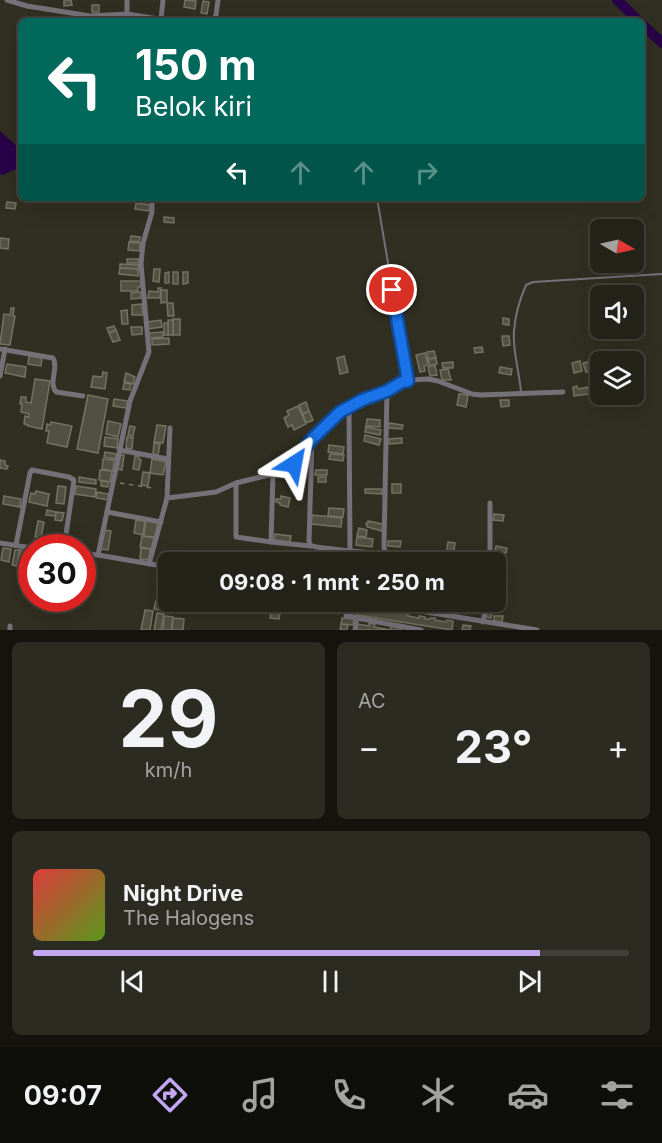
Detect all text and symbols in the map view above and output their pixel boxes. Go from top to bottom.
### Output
text: 150 m [135,39,257,90]
icon: left [36,42,114,120]
text: Belok kiri [135,90,252,123]
icon: left [221,156,254,189]
icon: ahead [284,156,317,189]
icon: ahead [347,156,380,189]
icon: right [410,156,443,189]
north arrow [590,219,644,273]
map controls [590,219,644,405]
pin [366,264,417,315]
icon: arrive [375,273,408,306]
button: sound [590,285,644,339]
button: layers [590,351,644,405]
position arrow [262,432,326,496]
speed limit sign: 30 [18,534,96,612]
text: 09:08 · 1 mnt · 250 m [219,569,445,595]
text: 29 [119,671,218,766]
text: AC [358,689,386,713]
text: 23° [455,719,532,774]
text: − [358,727,380,767]
text: + [607,727,629,767]
text: km/h [145,758,192,782]
text: Night Drive [123,880,243,906]
text: The Halogens [123,906,254,930]
icon: previous [116,965,149,998]
icon: pause [314,965,347,998]
icon: next [513,965,546,998]
icon: directions [149,1074,191,1116]
icon: music [239,1074,281,1116]
icon: phone [328,1074,370,1116]
icon: climate [417,1074,459,1116]
icon: car [507,1074,549,1116]
icon: filters [596,1074,638,1116]
text: 09:07 [24,1079,102,1112]

